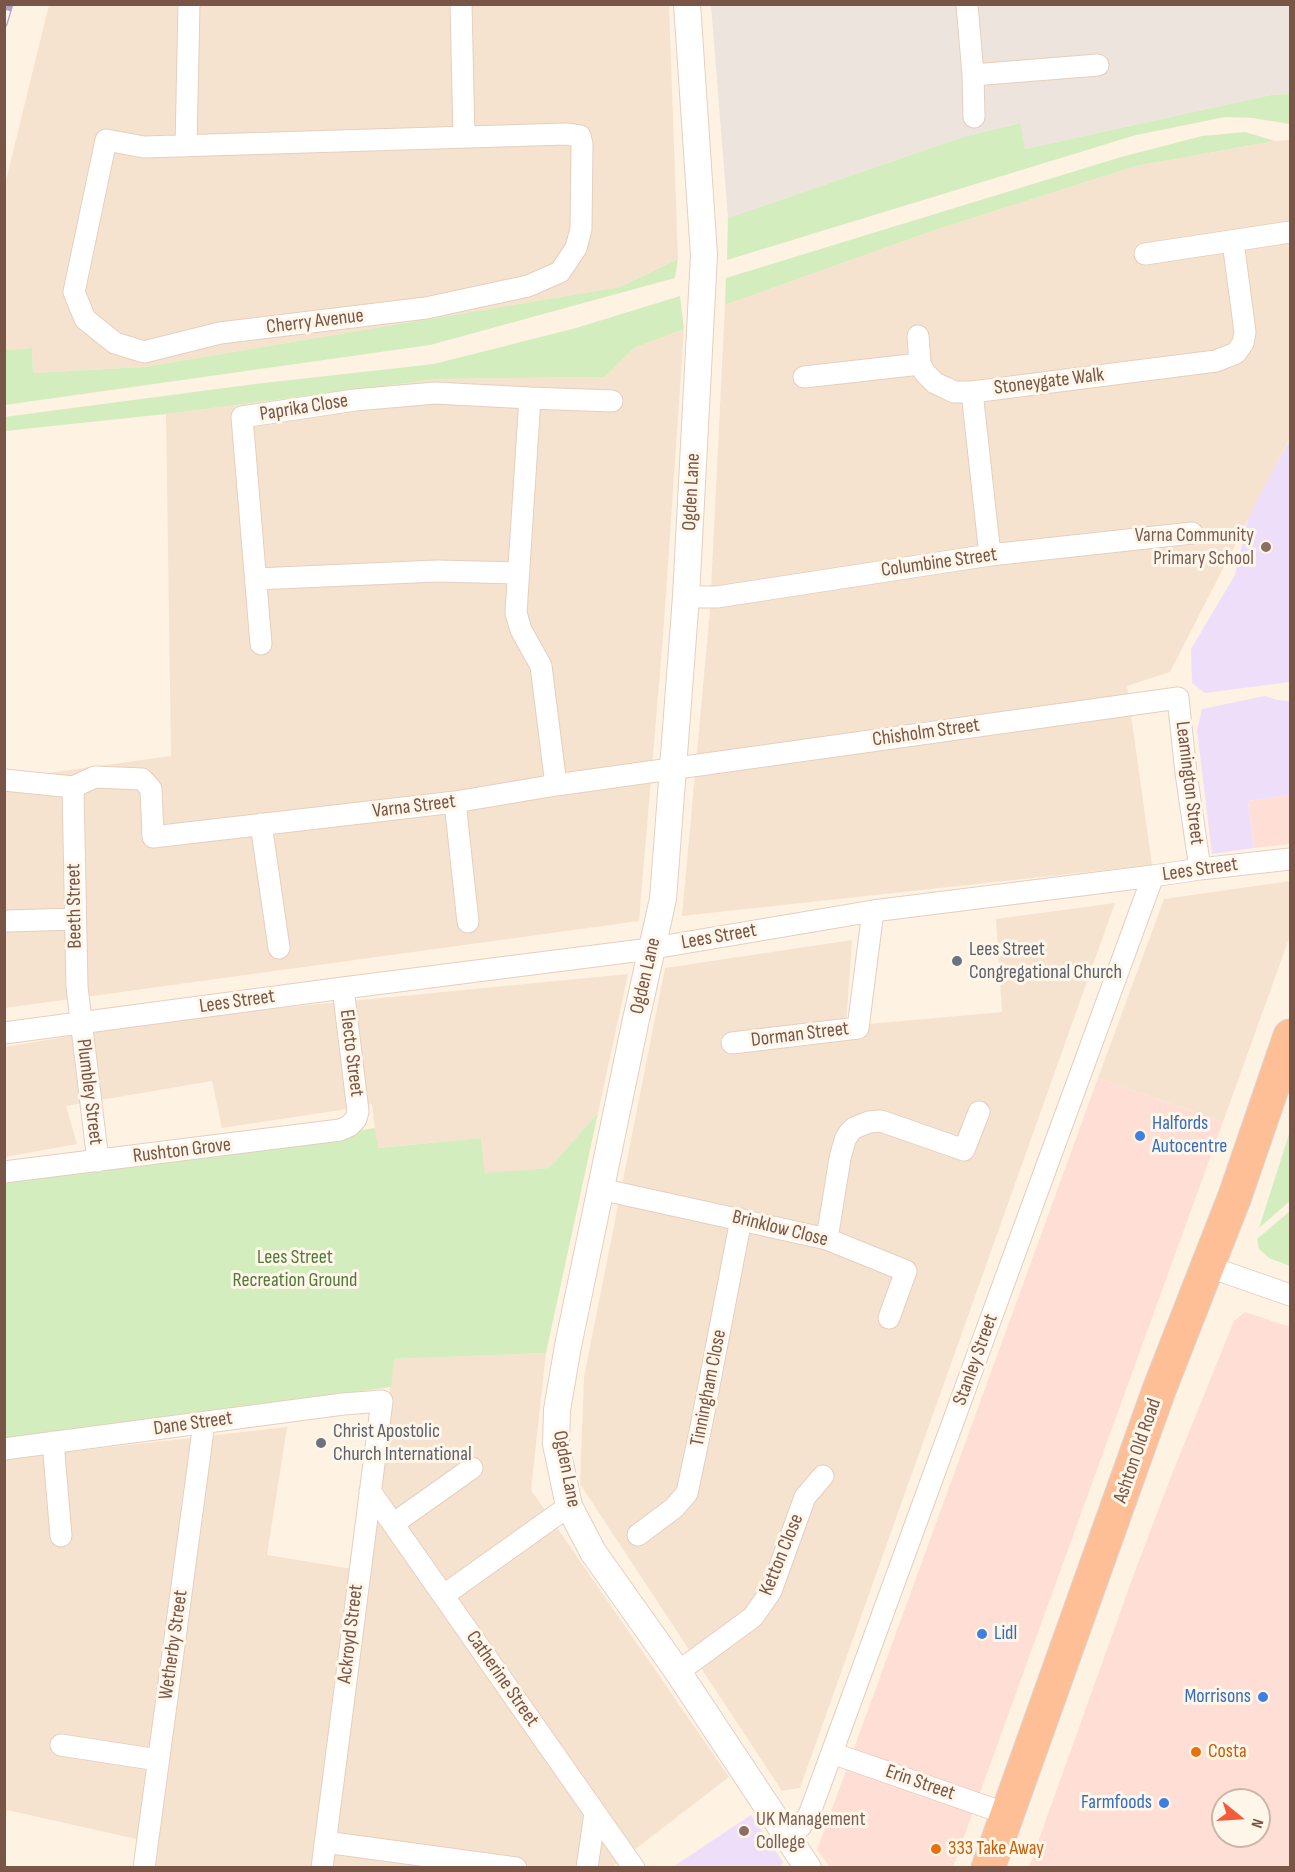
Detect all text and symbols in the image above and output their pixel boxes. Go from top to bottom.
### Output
street label: Cherry Avenue [265,304,365,340]
street label: Stoneygate Walk [993,363,1105,401]
street label: Paprika Close [258,389,350,427]
street label: Ogden Lane [678,453,706,531]
place label: Varna Community Primary School [1135,524,1254,571]
marker: Varna Community Primary School [1259,540,1273,554]
street label: Columbine Street [880,543,998,583]
street label: Chisholm Street [871,714,981,752]
street label: Leamington Street [1170,720,1208,846]
street label: Varna Street [371,790,457,824]
street label: Lees Street [1161,853,1239,887]
street label: Beeth Street [62,863,88,949]
street label: Lees Street [680,919,758,955]
street label: Ogden Lane [626,936,666,1016]
place label: Lees Street Congregational Church [969,938,1122,985]
marker: Lees Street Congregational Church [950,954,964,968]
street label: Lees Street [198,985,276,1019]
street label: Electo Street [334,1008,368,1098]
street label: Dorman Street [750,1017,850,1053]
street label: Plumbley Street [71,1038,107,1146]
place label: Halfords Autocentre [1152,1112,1227,1159]
marker: Halfords Autocentre [1133,1129,1147,1143]
street label: Rushton Grove [132,1133,232,1169]
street label: Brinklow Close [730,1206,830,1252]
park label: Lees Street Recreation Ground [233,1246,357,1293]
street label: Stanley Street [948,1311,1004,1409]
street label: Tinningham Close [686,1328,732,1448]
street label: Ashton Old Road [1109,1396,1167,1506]
street label: Dane Street [152,1407,234,1441]
place label: Christ Apostolic Church International [333,1420,472,1467]
street label: Ogden Lane [547,1429,585,1509]
marker: Christ Apostolic Church International [314,1436,328,1450]
street label: Ketton Close [755,1511,809,1599]
street label: Ackroyd Street [333,1583,369,1685]
street label: Wetherby Street [154,1589,194,1701]
place label: Lidl [994,1622,1017,1646]
street label: Catherine Street [460,1627,544,1731]
marker: Lidl [975,1627,989,1641]
place label: Morrisons [1184,1685,1251,1709]
marker: Morrisons [1256,1690,1270,1704]
place label: Costa [1208,1740,1247,1764]
marker: Costa [1189,1745,1203,1759]
street label: Erin Street [882,1760,958,1806]
north arrow [1211,1788,1271,1848]
place label: Farmfoods [1081,1791,1152,1815]
marker: Farmfoods [1157,1796,1171,1810]
place label: UK Management College [756,1808,866,1855]
text: N [1246,1816,1267,1830]
marker: UK Management College [737,1824,751,1838]
place label: 333 Take Away [948,1837,1044,1861]
marker: 333 Take Away [929,1842,943,1856]

